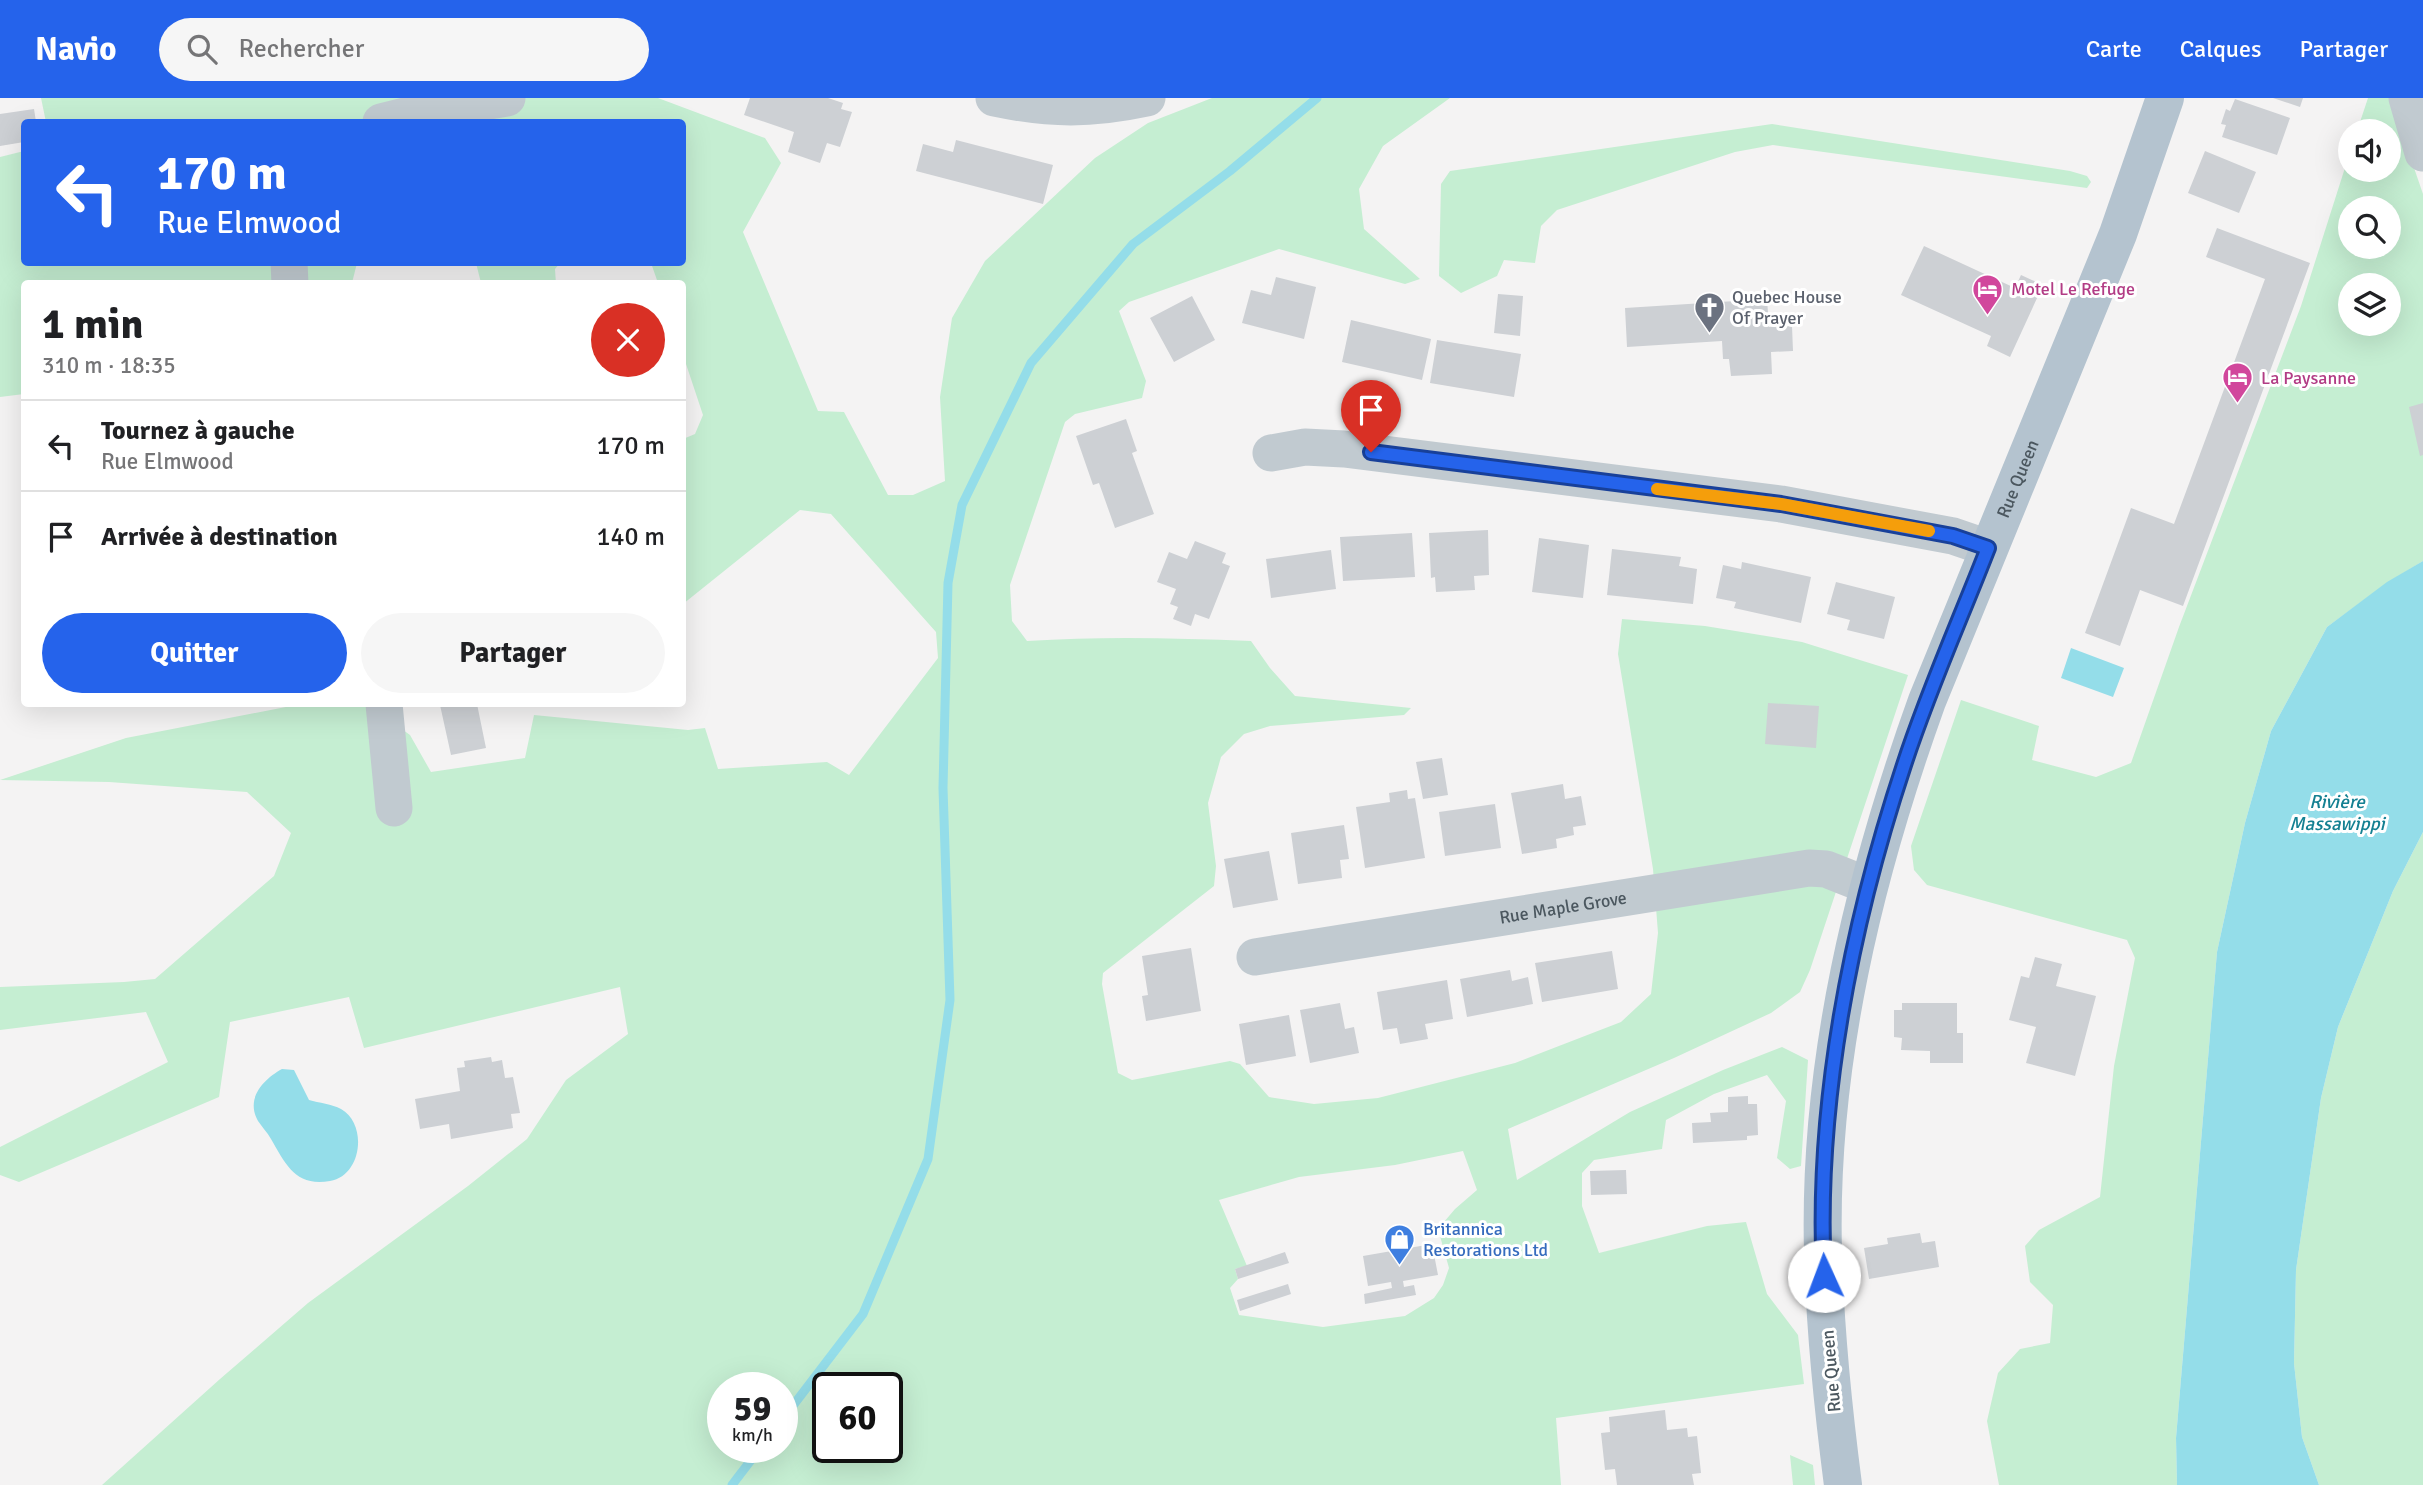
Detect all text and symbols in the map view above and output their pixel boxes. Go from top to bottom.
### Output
search box [159,18,649,81]
text: Navio [35,29,117,70]
icon: search [183,30,221,68]
text: Rechercher [239,33,364,65]
text: Carte [2086,34,2142,64]
text: Calques [2180,34,2261,64]
text: Partager [2299,34,2388,64]
map controls [2338,119,2401,336]
button: sound [2338,119,2401,182]
text: 170 m [157,143,287,203]
icon: left [42,147,133,238]
button: search [2338,196,2401,259]
text: Rue Elmwood [157,203,341,242]
hotel icon: Motel Le Refuge [1971,272,2005,316]
button: layers [2338,273,2401,336]
place label: Motel Le Refuge [2011,278,2135,300]
place label: Quebec House Of Prayer [1732,286,1842,329]
church icon: Quebec House Of Prayer [1692,290,1726,334]
text: 1 min [42,299,143,350]
button: close [591,303,665,377]
text: 310 m · 18:35 [42,351,176,380]
hotel icon: La Paysanne [2221,361,2255,405]
place label: La Paysanne [2261,367,2356,389]
pin [1341,380,1401,452]
icon: arrive [1352,391,1390,429]
text: Tournez à gauche [101,415,295,447]
icon: left [42,427,80,465]
text: 170 m [596,430,665,462]
street label: Rue Queen [1992,436,2044,521]
text: Rue Elmwood [101,447,234,476]
icon: arrive [42,518,80,556]
text: Arrivée à destination [101,521,338,553]
text: 140 m [596,521,665,553]
button: Quitter [42,613,347,693]
button: Partager [361,613,665,693]
water label: Rivière Massawippi [2289,790,2387,836]
street label: Rue Maple Grove [1498,886,1628,929]
place label: Britannica Restorations Ltd [1423,1218,1548,1261]
shop icon: Britannica Restorations Ltd [1383,1222,1417,1266]
position arrow [1787,1239,1861,1313]
street label: Rue Queen [1816,1329,1846,1413]
speed limit sign: 60 [812,1372,903,1463]
text: 59 [734,1387,771,1430]
text: km/h [732,1424,773,1446]

